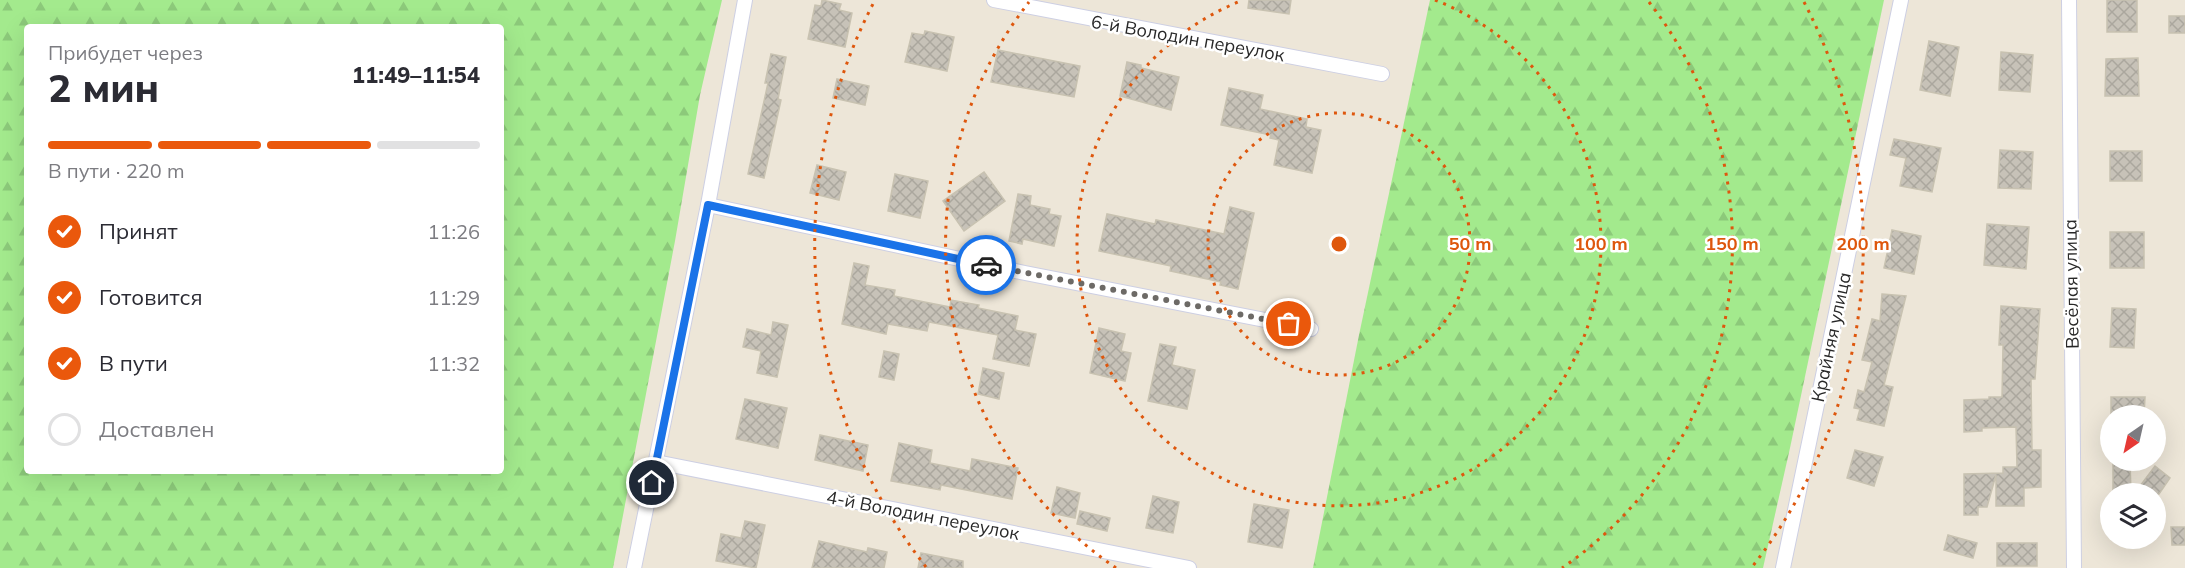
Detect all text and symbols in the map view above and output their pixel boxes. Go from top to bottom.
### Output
street label: 6-й Володин переулок [1089,10,1287,66]
text: Прибудет через [48,40,203,65]
text: 11:49–11:54 [352,61,480,89]
text: 2 мин [48,63,159,112]
text: В пути · 220 m [48,158,184,183]
icon: check [48,215,81,248]
text: Принят [99,217,178,245]
text: 11:26 [427,219,480,244]
street label: Весёлая улица [2058,219,2084,349]
text: 50 m [1449,232,1491,255]
text: 100 m [1574,232,1628,255]
text: 150 m [1705,232,1759,255]
text: 200 m [1836,232,1890,255]
centre of rings [1329,234,1349,254]
courier [956,235,1016,295]
icon: car [970,249,1003,282]
street label: Крайняя улица [1806,270,1856,404]
icon: check [48,281,81,314]
text: Готовится [99,283,203,311]
text: 11:29 [427,285,480,310]
pin [1263,298,1314,349]
icon: bag [1272,307,1305,340]
icon: check [48,347,81,380]
text: В пути [99,349,168,377]
text: 11:32 [427,351,480,376]
north arrow [2100,405,2166,471]
map controls [2100,405,2166,549]
text: Доставлен [99,415,215,443]
pin [626,457,677,508]
icon: home [635,466,668,499]
button: layers [2100,483,2166,549]
street label: 4-й Володин переулок [825,485,1022,545]

